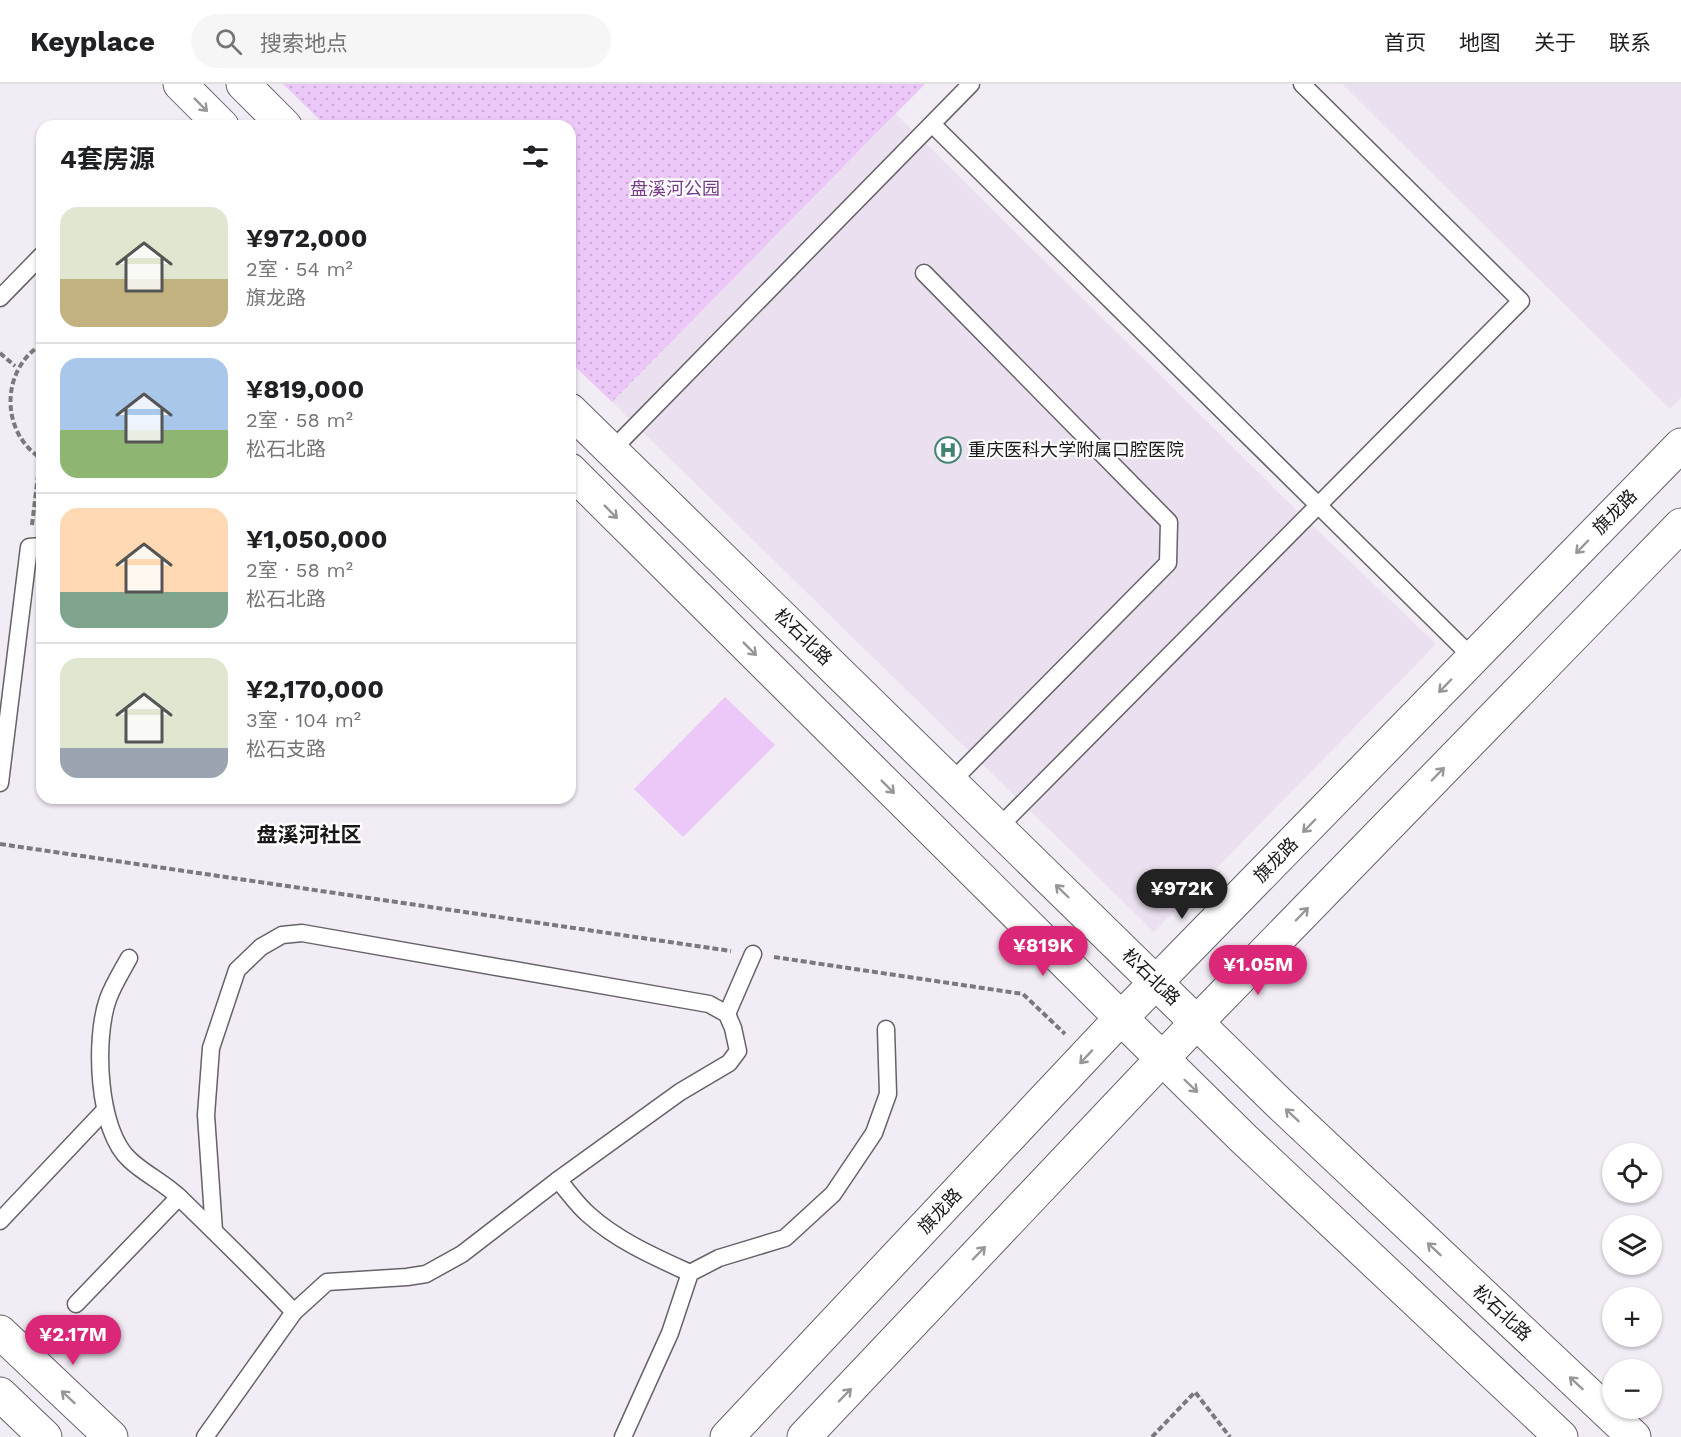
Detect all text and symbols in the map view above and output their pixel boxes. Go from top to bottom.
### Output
search box [191,14,611,68]
text: Keyplace [30,25,155,58]
icon: search [212,25,245,58]
text: 首页 [1384,30,1426,55]
text: 地图 [1459,30,1501,55]
text: 关于 [1534,30,1576,55]
text: 联系 [1609,30,1651,55]
text: 搜索地点 [260,31,348,56]
one-way arrow [193,98,208,112]
icon: filters [519,140,552,173]
text: 4套房源 [60,144,155,174]
park label: 盘溪河公园 [630,178,720,199]
text: ¥972,000 [246,223,367,253]
icon: home [108,231,180,303]
text: 2室 · 54 m² [246,257,353,281]
text: 旗龙路 [246,286,306,310]
text: ¥819,000 [246,374,364,404]
icon: home [108,382,180,454]
text: 2室 · 58 m² [246,408,353,432]
hospital icon: 重庆医科大学附属口腔医院 [933,435,963,465]
text: 松石北路 [246,437,326,461]
place label: 重庆医科大学附属口腔医院 [968,439,1184,460]
street label: 旗龙路 [1588,485,1641,538]
one-way arrow [604,504,619,519]
text: ¥1,050,000 [246,524,388,554]
icon: home [108,532,180,604]
one-way arrow [1574,539,1589,554]
text: 2室 · 58 m² [246,558,353,582]
text: 松石北路 [246,587,326,611]
street label: 松石北路 [770,604,837,669]
one-way arrow [742,642,757,657]
text: ¥2,170,000 [246,674,384,704]
one-way arrow [1438,679,1453,694]
icon: home [108,682,180,754]
text: 3室 · 104 m² [246,708,361,732]
text: 松石支路 [246,737,326,761]
one-way arrow [1430,767,1445,782]
one-way arrow [881,779,895,794]
one-way arrow [1302,819,1317,834]
district label: 盘溪河社区 [257,822,362,847]
street label: 旗龙路 [1249,833,1302,886]
pin: ¥972K [1140,869,1224,920]
text: ¥972K [1150,876,1214,900]
one-way arrow [1055,884,1070,898]
one-way arrow [1294,907,1309,922]
pin: ¥819K [1001,926,1085,977]
text: ¥819K [1013,933,1073,957]
street label: 松石北路 [1118,944,1185,1009]
pin: ¥1.05M [1209,945,1307,996]
text: ¥1.05M [1223,952,1293,976]
one-way arrow [1079,1049,1093,1064]
one-way arrow [1183,1079,1198,1094]
one-way arrow [1285,1108,1300,1122]
map controls [1602,1143,1662,1419]
button: locate [1602,1143,1662,1203]
street label: 旗龙路 [914,1184,966,1238]
button: layers [1602,1215,1662,1275]
one-way arrow [1427,1242,1442,1256]
one-way arrow [972,1246,986,1261]
street label: 松石北路 [1469,1280,1536,1345]
button: + [1602,1287,1662,1347]
pin: ¥2.17M [24,1315,122,1366]
text: ¥2.17M [39,1322,107,1346]
button: − [1602,1359,1662,1419]
one-way arrow [1569,1376,1584,1390]
one-way arrow [838,1387,852,1402]
one-way arrow [61,1390,76,1404]

